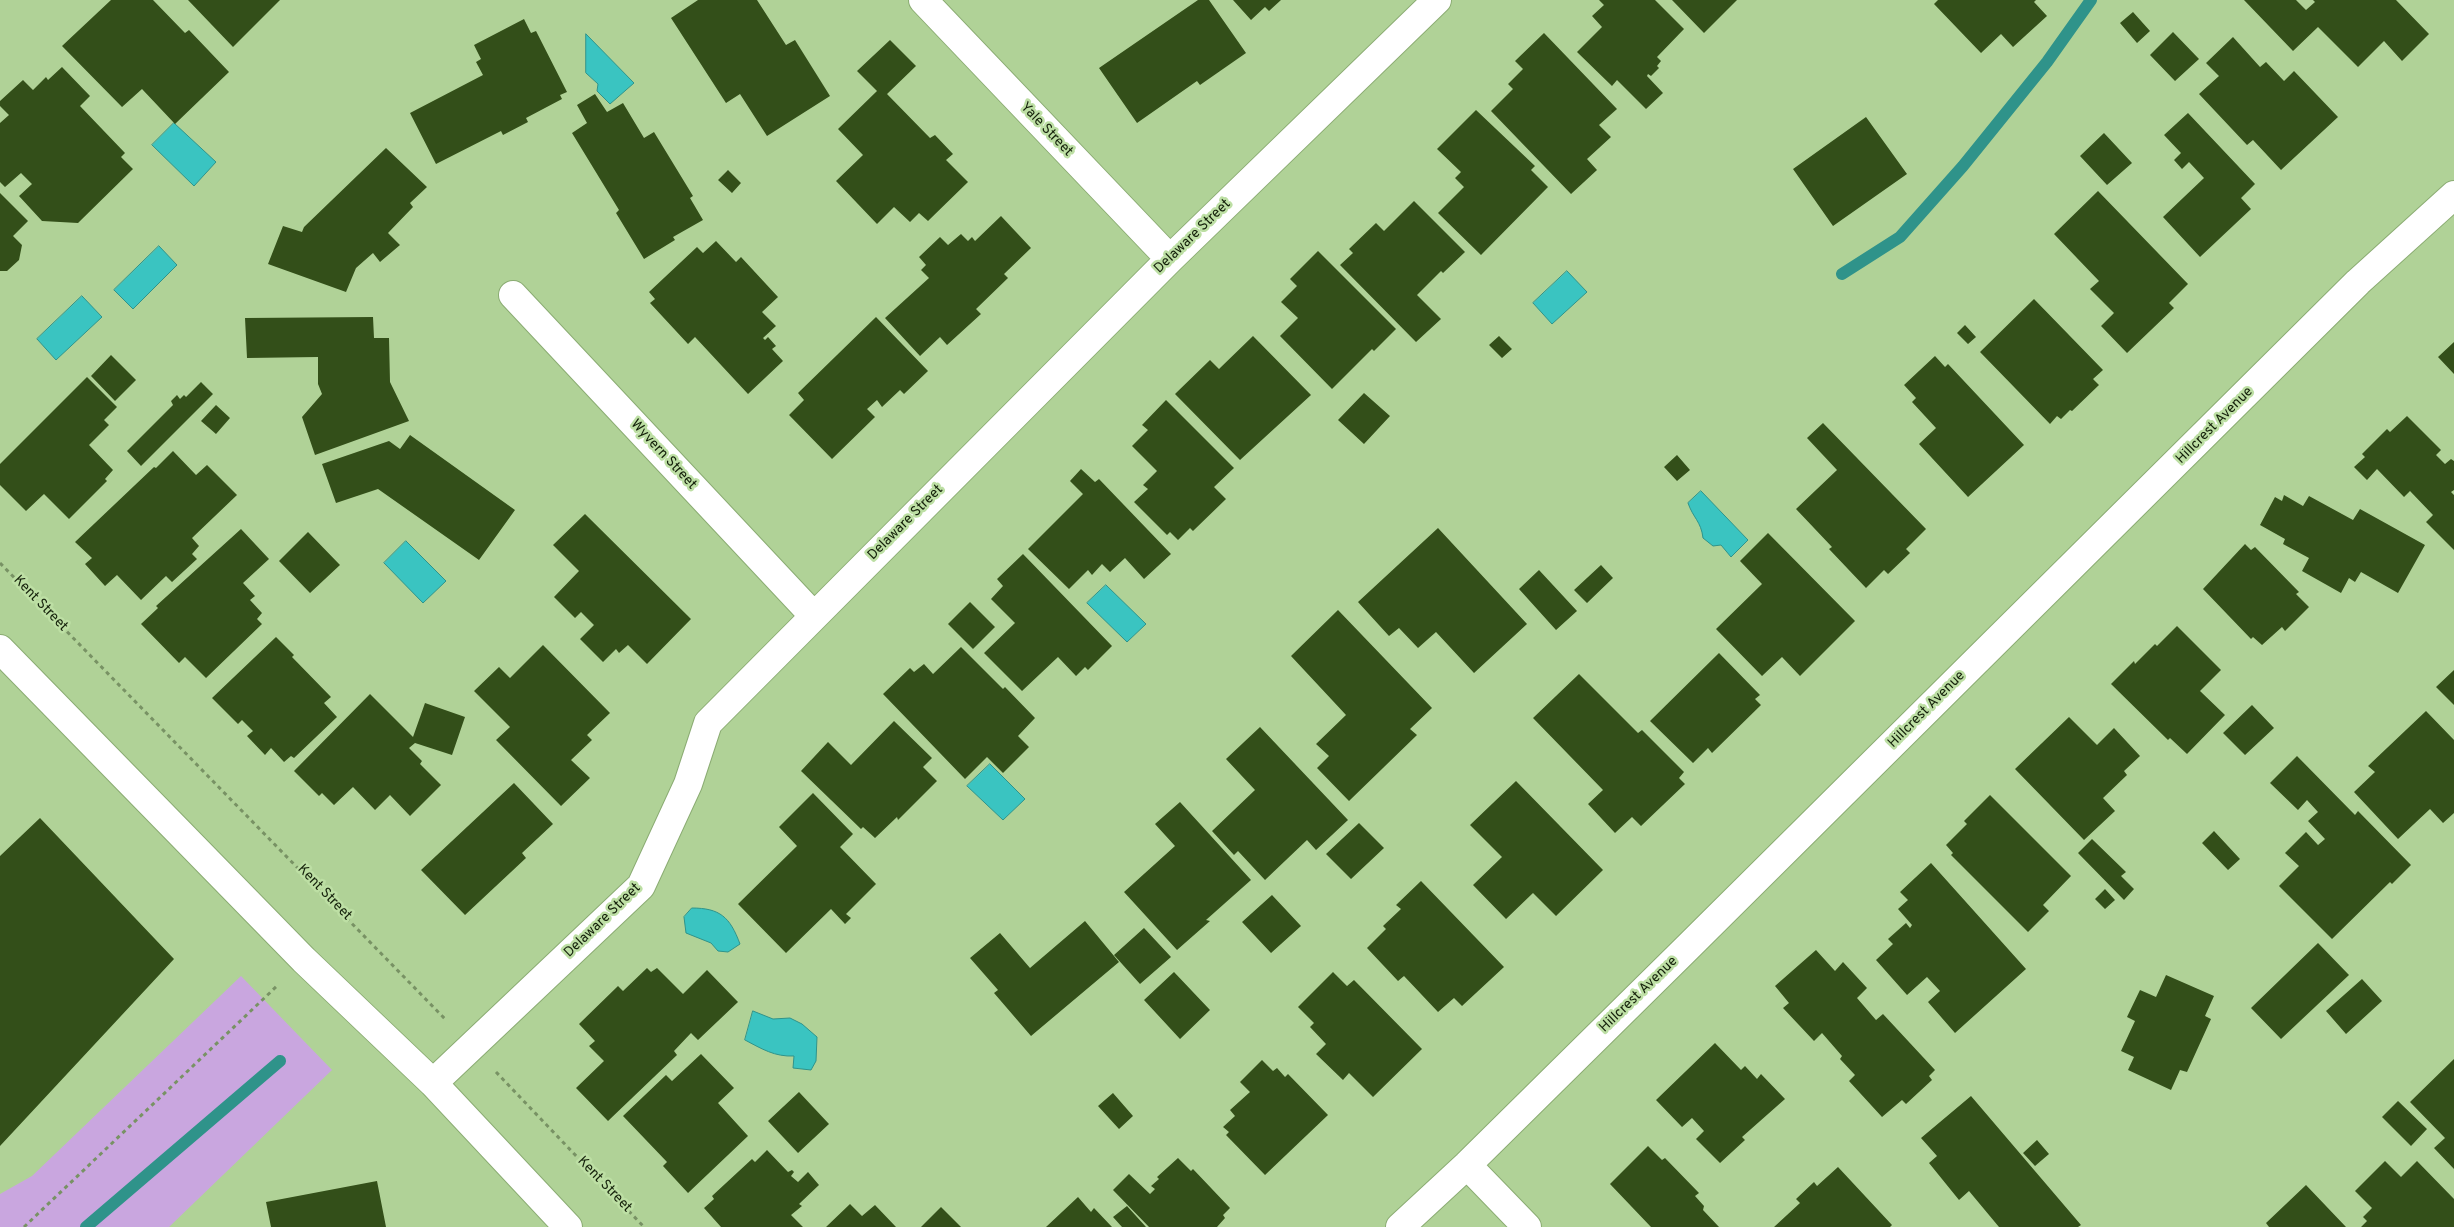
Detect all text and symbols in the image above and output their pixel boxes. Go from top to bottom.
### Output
street label: Yale Street [1016,100,1076,160]
street label: Delaware Street [1151,196,1235,278]
street label: Hillcrest Avenue [2173,384,2257,468]
street label: Wyvern Street [626,417,700,493]
street label: Delaware Street [865,482,947,564]
street label: Kent Street [9,572,71,636]
street label: Hillcrest Avenue [1885,668,1969,752]
street label: Kent Street [293,861,355,925]
street label: Delaware Street [561,880,645,962]
street label: Hillcrest Avenue [1596,954,1682,1036]
street label: Kent Street [573,1153,635,1217]

